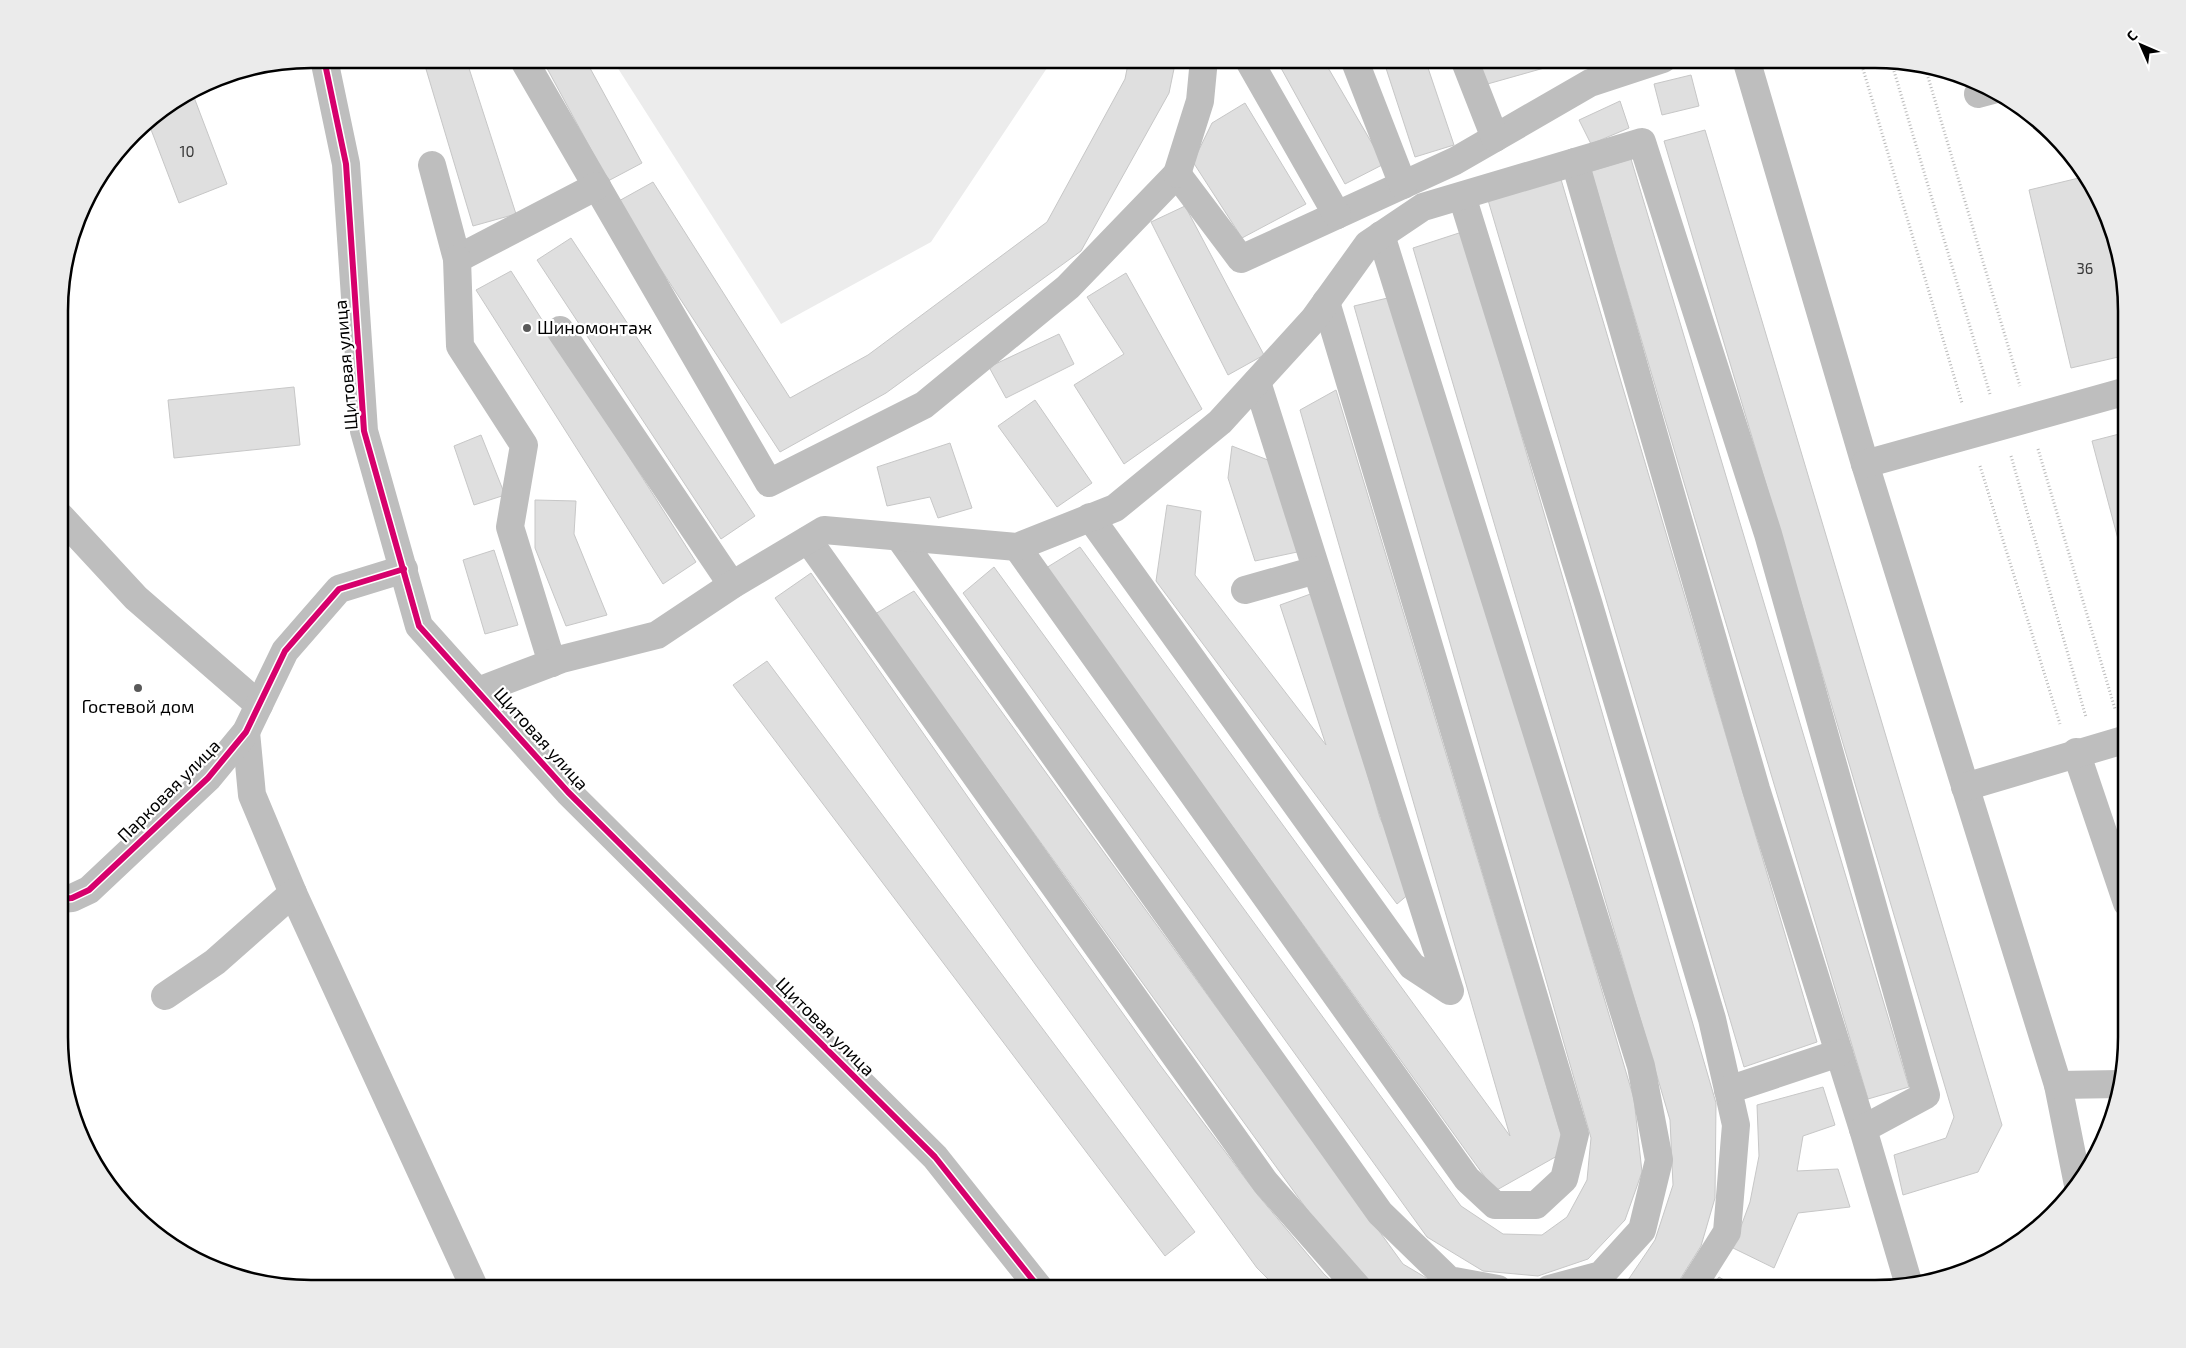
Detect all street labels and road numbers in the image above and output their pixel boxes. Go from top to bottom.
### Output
street label: Щитовая улица [328,299,362,431]
street label: Щитовая улица [490,682,594,794]
street label: Парковая улица [112,734,224,846]
street label: Щитовая улица [772,972,880,1080]

